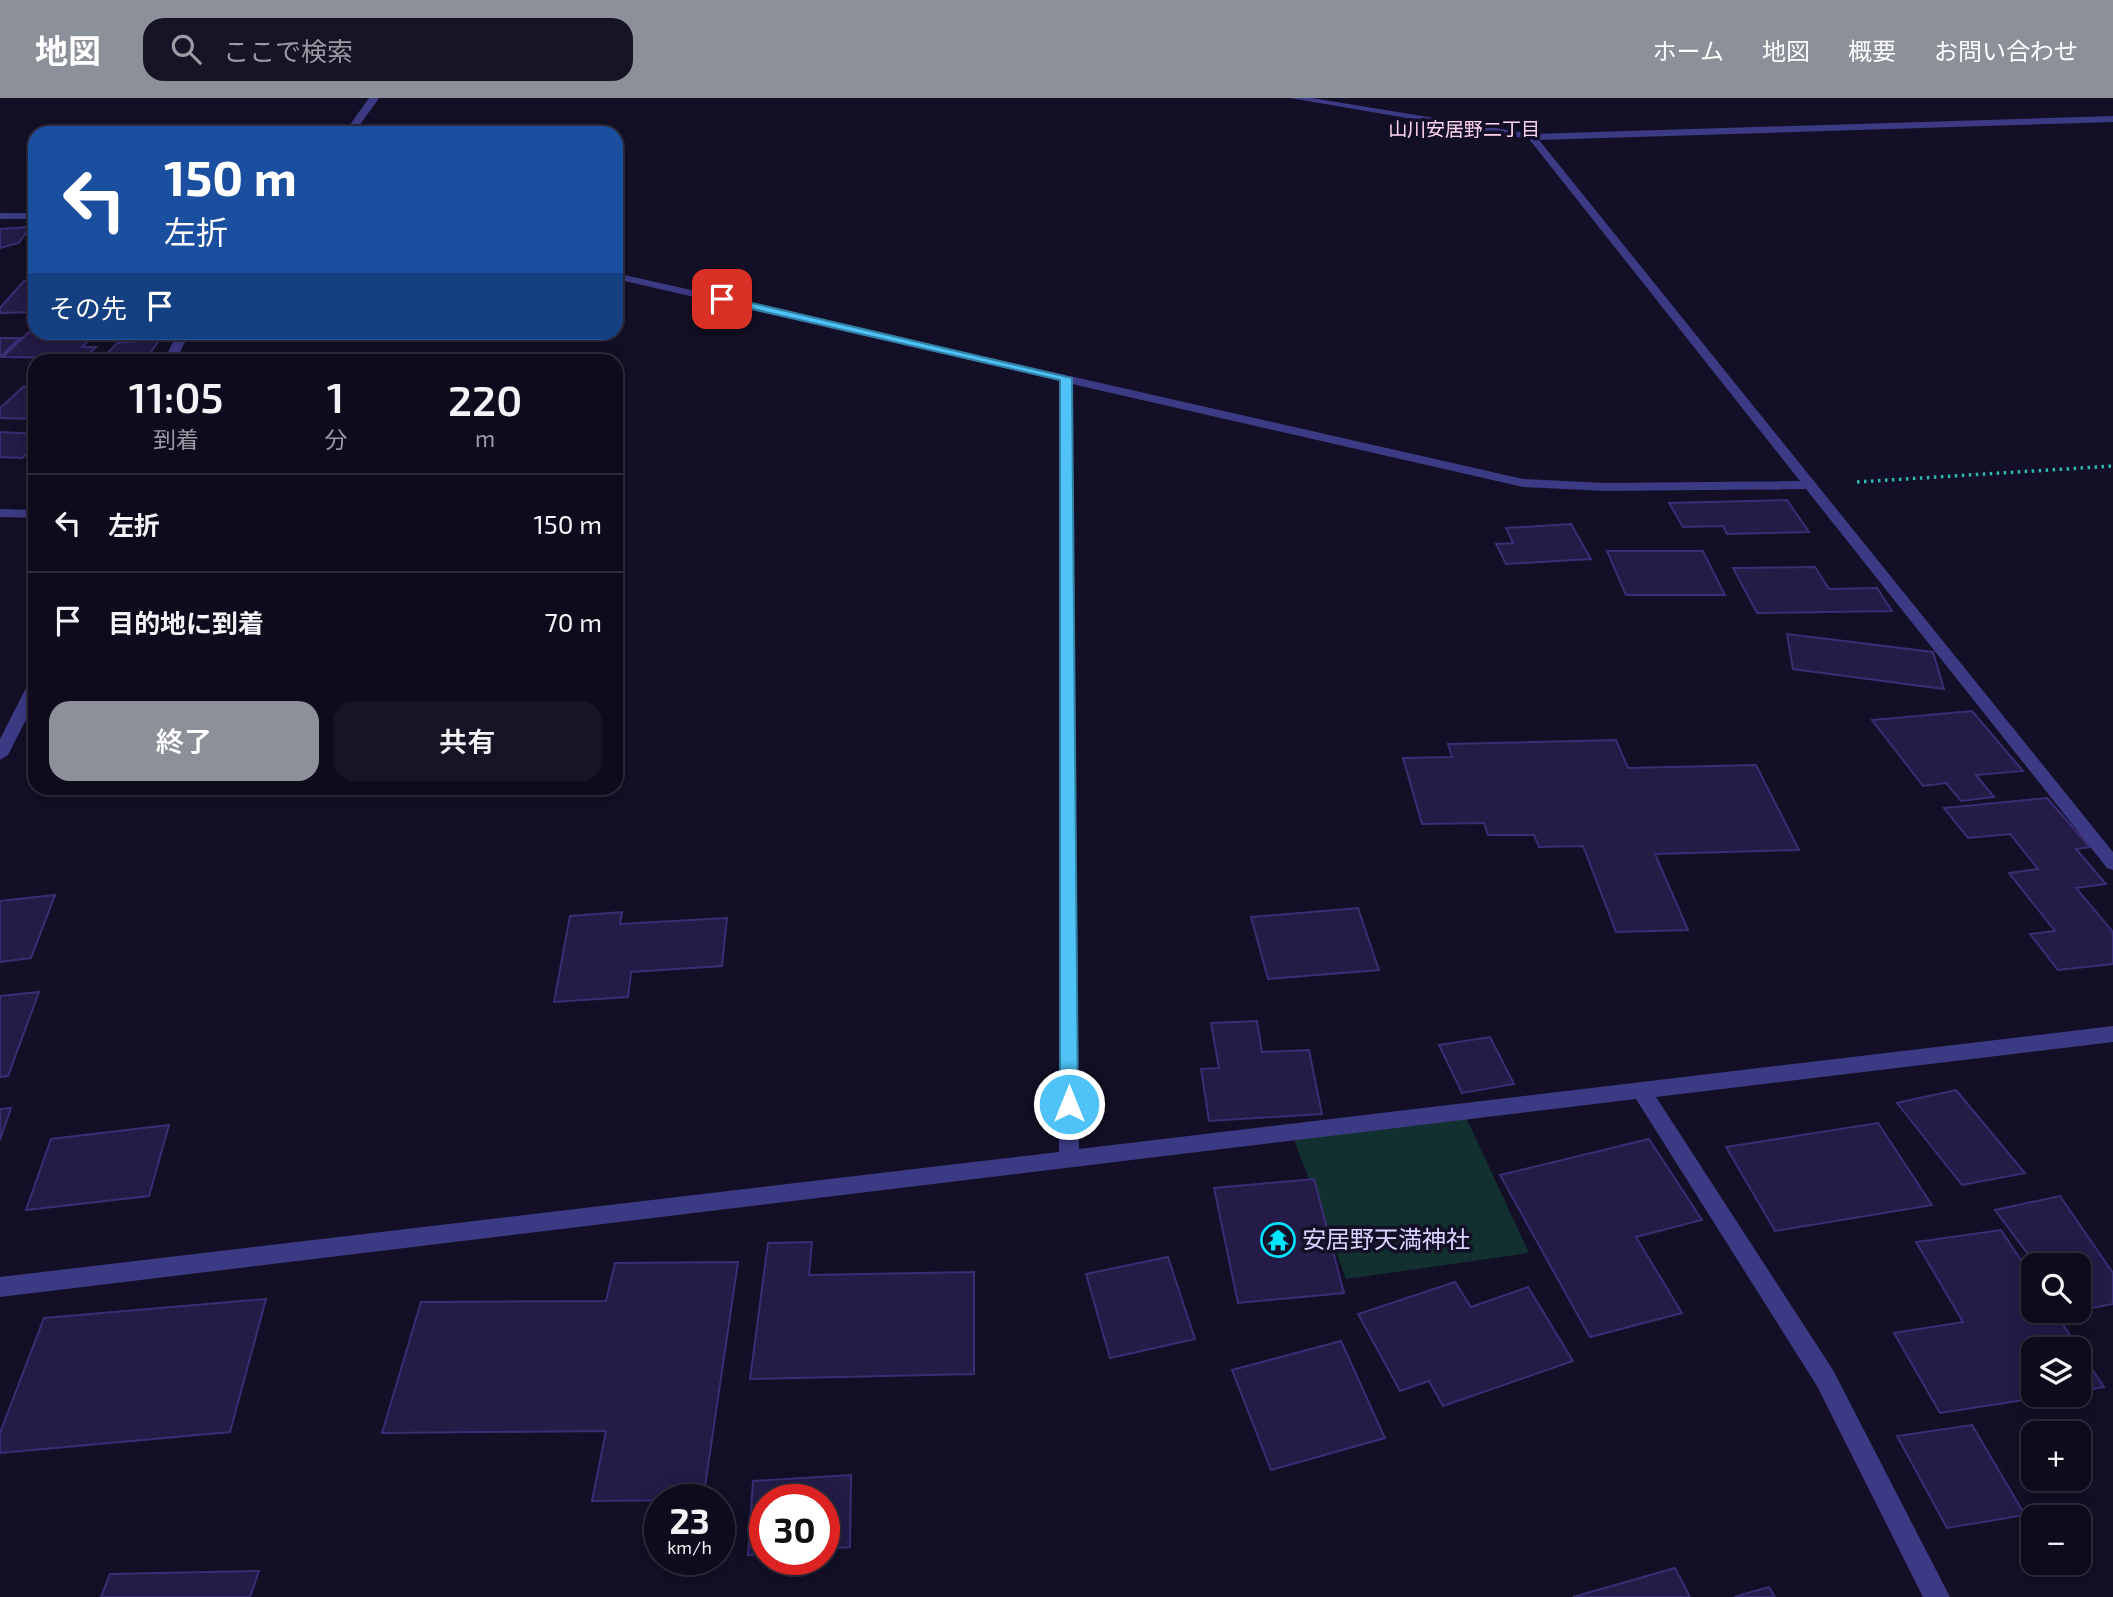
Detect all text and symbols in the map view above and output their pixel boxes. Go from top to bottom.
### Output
search box [143,18,633,81]
text: 地図 [35,30,101,70]
icon: search [167,30,205,68]
text: ここで検索 [223,35,353,66]
text: ホーム [1653,36,1724,65]
text: 地図 [1762,36,1810,65]
text: 概要 [1848,36,1896,65]
text: お問い合わせ [1934,36,2078,65]
district label: 山川安居野二丁目 [1388,117,1540,140]
text: 150 m [164,147,297,206]
icon: left [49,154,140,245]
text: 左折 [164,212,228,250]
pin [692,269,752,329]
icon: arrive [703,280,741,318]
icon: arrive [141,287,179,325]
text: その先 [49,292,127,323]
text: 11:05 [129,371,223,421]
text: 1 [327,371,344,421]
text: 220 [448,374,522,424]
text: m [475,424,495,452]
text: 到着 [153,425,199,453]
text: 分 [324,425,347,453]
icon: left [49,504,87,542]
text: 150 m [533,508,602,539]
text: 左折 [108,509,160,540]
icon: arrive [49,602,87,640]
text: 70 m [544,606,602,637]
text: 目的地に到着 [108,607,264,638]
button: 終了 [49,701,319,781]
button: 共有 [333,701,602,781]
position arrow [1032,1067,1106,1141]
temple icon: 安居野天満神社 [1259,1221,1297,1259]
place label: 安居野天満神社 [1302,1224,1470,1253]
map controls [2021,1253,2091,1575]
button: search [2021,1253,2091,1323]
button: layers [2021,1337,2091,1407]
button: + [2021,1421,2091,1491]
speed limit sign: 30 [749,1484,840,1575]
text: 23 [669,1499,710,1541]
button: − [2021,1505,2091,1575]
text: km/h [667,1536,712,1558]

